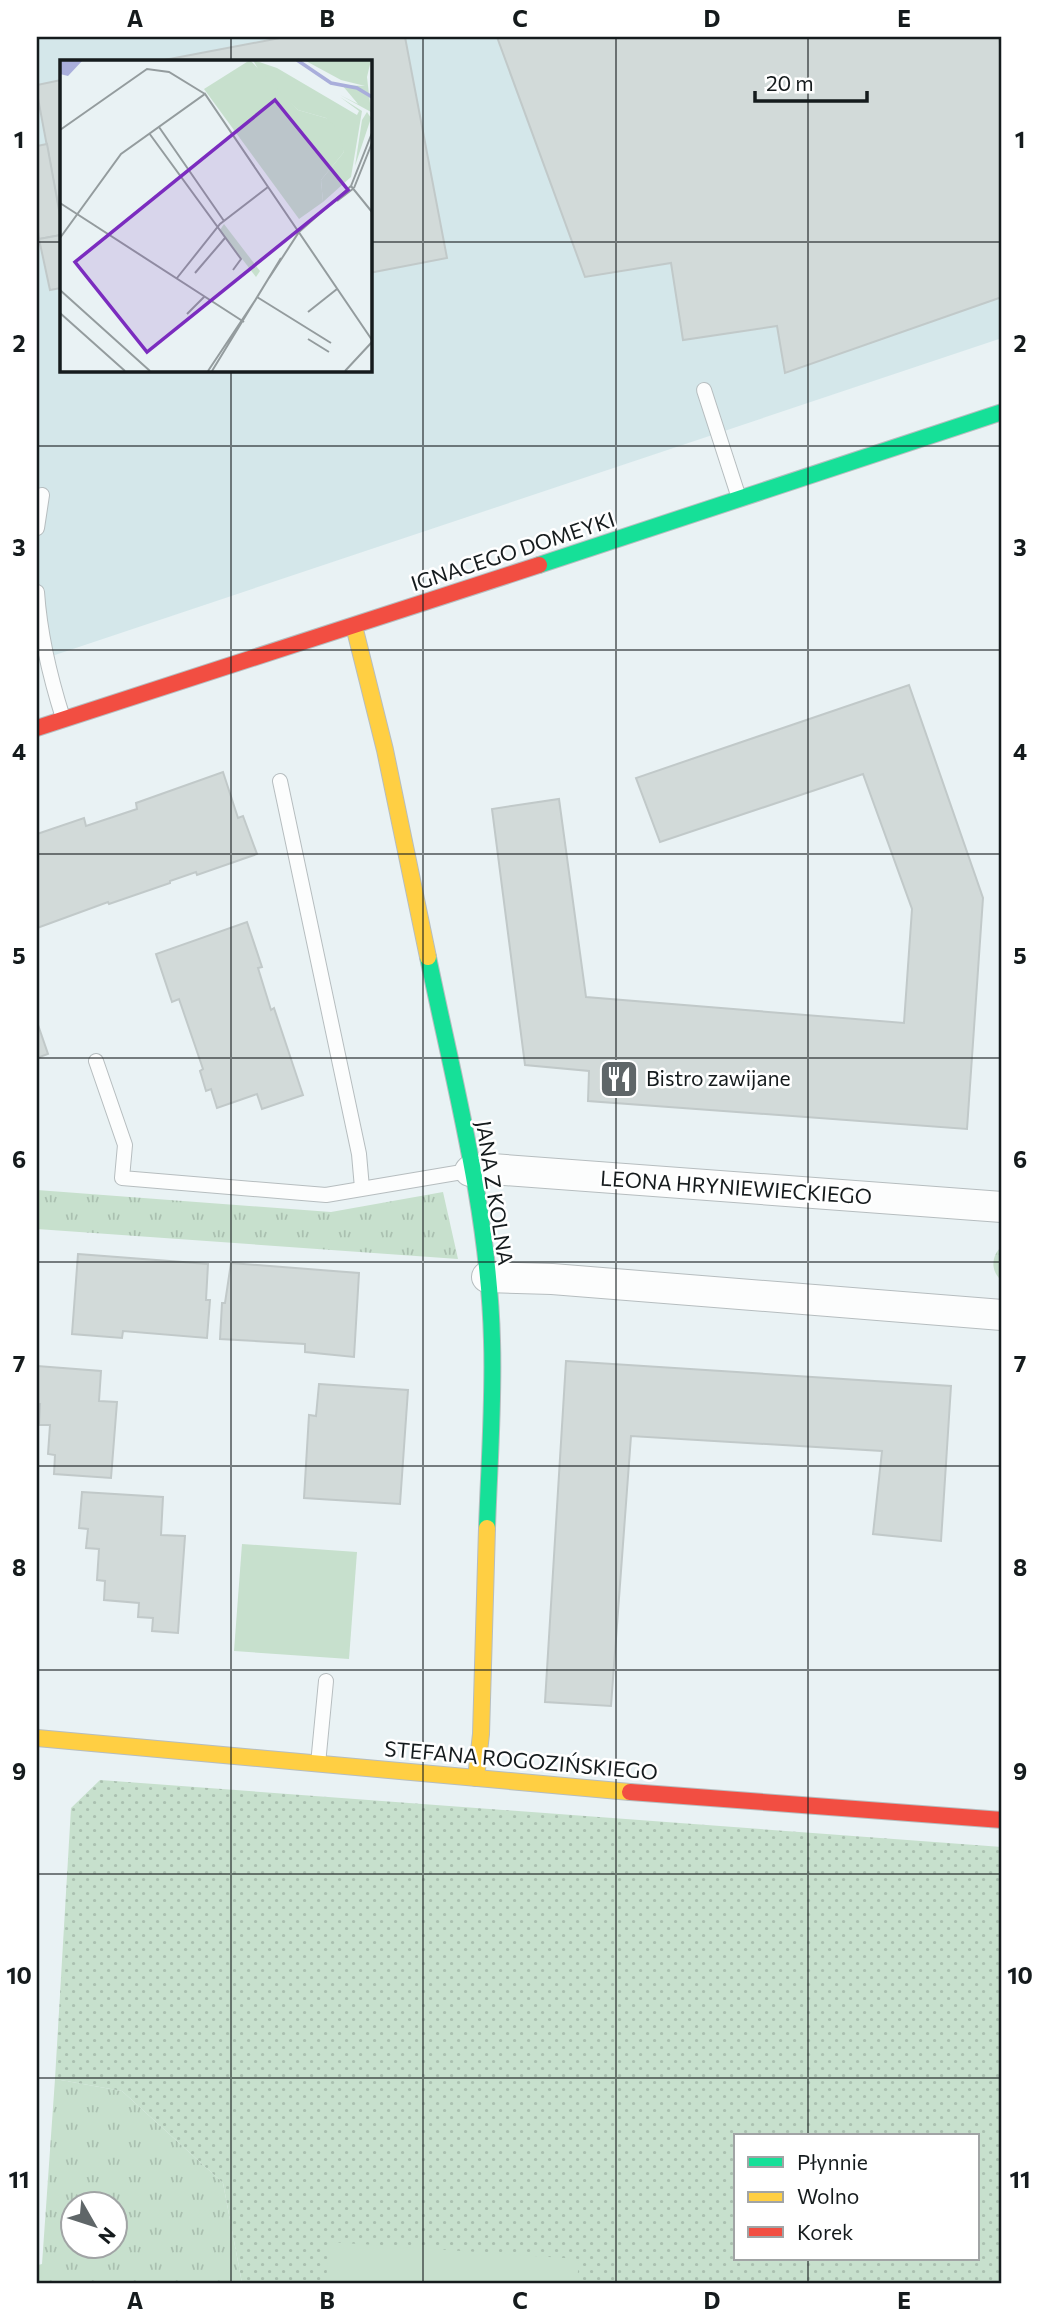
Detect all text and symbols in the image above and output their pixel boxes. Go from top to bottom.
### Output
text: A [127,4,144,32]
text: B [319,4,335,32]
text: C [512,4,528,32]
text: D [704,4,721,32]
text: E [897,4,911,32]
inset map [60,60,371,371]
scale bar [755,60,867,104]
text: 20 m [766,70,814,95]
text: 1 [14,125,24,153]
text: 1 [1015,125,1025,153]
text: 2 [12,329,26,357]
text: 2 [1013,329,1027,357]
street label: IGNACEGO DOMEYKI [407,506,618,595]
text: 3 [12,533,26,561]
text: 3 [1013,533,1027,561]
text: 4 [12,737,26,765]
text: 4 [1013,737,1027,765]
text: 5 [12,941,26,969]
text: 5 [1013,941,1027,969]
restaurant icon: Bistro zawijane [598,1058,640,1100]
place label: Bistro zawijane [646,1065,791,1090]
street label: JANA Z KOLNA [472,1119,519,1267]
text: 6 [12,1145,26,1173]
text: 6 [1013,1145,1027,1173]
street label: LEONA HRYNIEWIECKIEGO [599,1165,873,1208]
text: 7 [13,1349,25,1377]
text: 7 [1014,1349,1026,1377]
text: 8 [12,1553,26,1581]
text: 8 [1013,1553,1027,1581]
street label: STEFANA ROGOZIŃSKIEGO [383,1735,659,1784]
text: 9 [12,1757,26,1785]
text: 9 [1013,1757,1027,1785]
text: 10 [6,1961,32,1989]
text: 10 [1007,1961,1033,1989]
legend [734,2134,979,2260]
text: Płynnie [797,2149,868,2174]
text: 11 [9,2165,29,2193]
text: 11 [1010,2165,1030,2193]
text: Wolno [797,2183,859,2208]
north arrow [60,2190,130,2260]
text: Korek [797,2219,853,2244]
text: N [94,2223,121,2249]
text: A [127,2286,144,2314]
text: B [319,2286,335,2314]
text: C [512,2286,528,2314]
text: D [704,2286,721,2314]
text: E [897,2286,911,2314]

